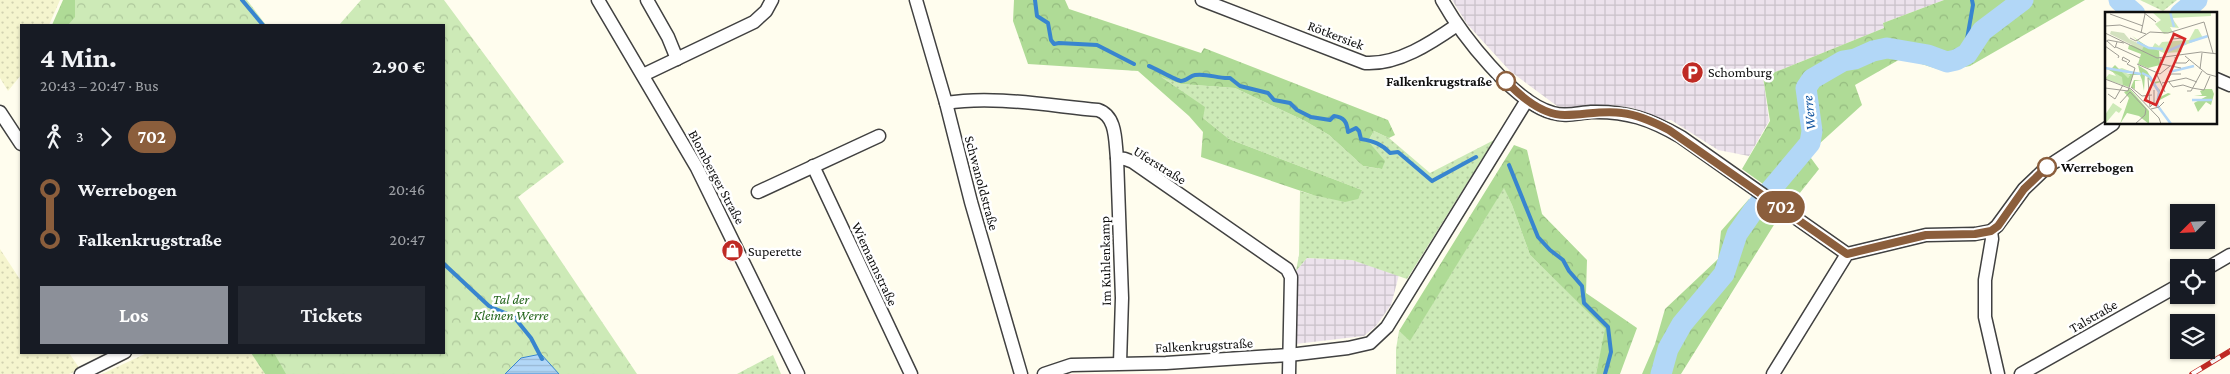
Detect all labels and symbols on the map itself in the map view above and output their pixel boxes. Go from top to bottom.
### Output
inset map [2105,12,2218,125]
street label: Rötkersiek [1306,17,1367,53]
parking icon: Schomburg [1680,60,1704,84]
place label: Schomburg [1708,64,1772,80]
marker: Falkenkrugstraße [1496,71,1516,91]
place label: Falkenkrugstraße [1386,73,1492,89]
water label: Werre [1799,95,1819,131]
street label: Blomberger Straße [685,127,749,227]
street label: Schwanoldstraße [962,134,1002,232]
street label: Uferstraße [1131,142,1189,188]
marker: Werrebogen [2037,157,2057,177]
place label: Werrebogen [2060,159,2134,175]
line badge: 702 [1752,191,1810,223]
north arrow [2170,204,2215,249]
street label: Im Kuhlenkamp [1096,216,1114,306]
street label: Wiemannstraße [849,220,901,308]
shop icon: Superette [720,239,744,263]
place label: Superette [748,243,802,259]
park label: Tal der Kleinen Werre [473,291,549,323]
street label: Talstraße [2066,296,2120,336]
street label: Falkenkrugstraße [1155,334,1253,356]

